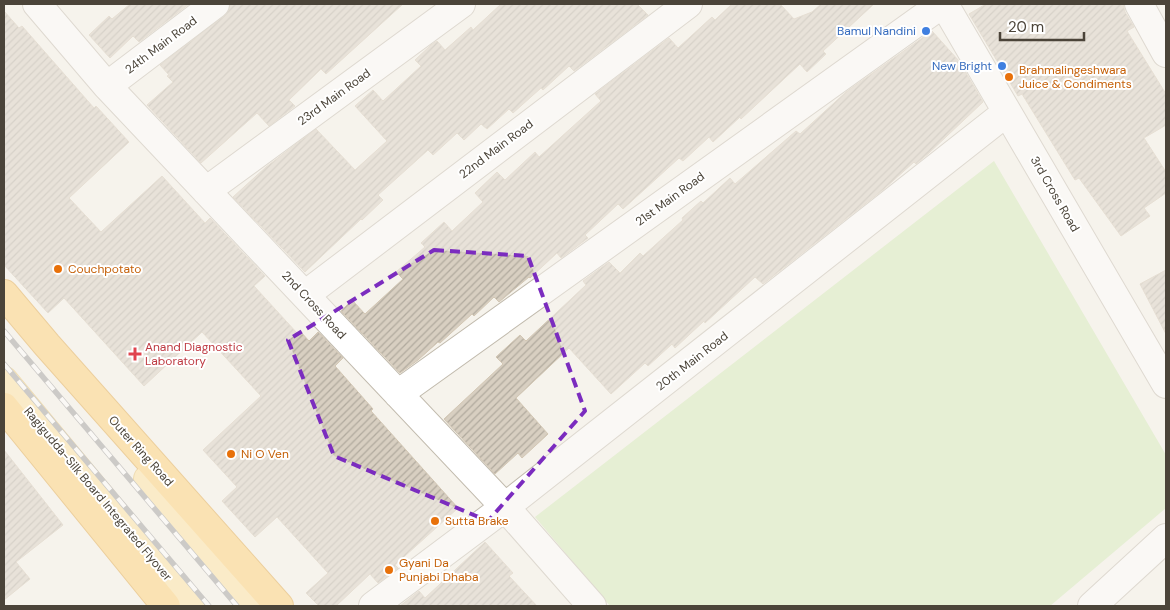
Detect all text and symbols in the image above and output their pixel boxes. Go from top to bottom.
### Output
scale bar [1000,10,1084,42]
street label: 24th Main Road [122,13,200,77]
text: 20 m [1008,17,1044,37]
place label: Bamul Nandini [837,23,916,39]
marker: Bamul Nandini [920,25,932,37]
place label: New Bright [932,58,992,74]
marker: New Bright [996,60,1008,72]
place label: Brahmalingeshwara Juice & Condiments [1019,62,1132,92]
street label: 23rd Main Road [294,65,374,129]
marker: Brahmalingeshwara Juice & Condiments [1003,71,1015,83]
street label: 22nd Main Road [456,116,536,182]
street label: 3rd Cross Road [1027,153,1083,235]
street label: 21st Main Road [632,168,708,230]
place label: Couchpotato [68,261,141,277]
marker: Couchpotato [52,263,64,275]
street label: 2nd Cross Road [278,268,350,342]
street label: 20th Main Road [653,328,731,394]
place label: Anand Diagnostic Laboratory [145,339,243,369]
marker: Anand Diagnostic Laboratory [129,348,141,360]
street label: Ragigudda-Silk Board Integrated Flyover [20,404,176,585]
street label: Outer Ring Road [105,412,177,490]
place label: Ni O Ven [241,446,289,462]
marker: Ni O Ven [225,448,237,460]
place label: Sutta Brake [445,513,509,529]
marker: Sutta Brake [429,515,441,527]
place label: Gyani Da Punjabi Dhaba [399,555,478,585]
marker: Gyani Da Punjabi Dhaba [383,564,395,576]

